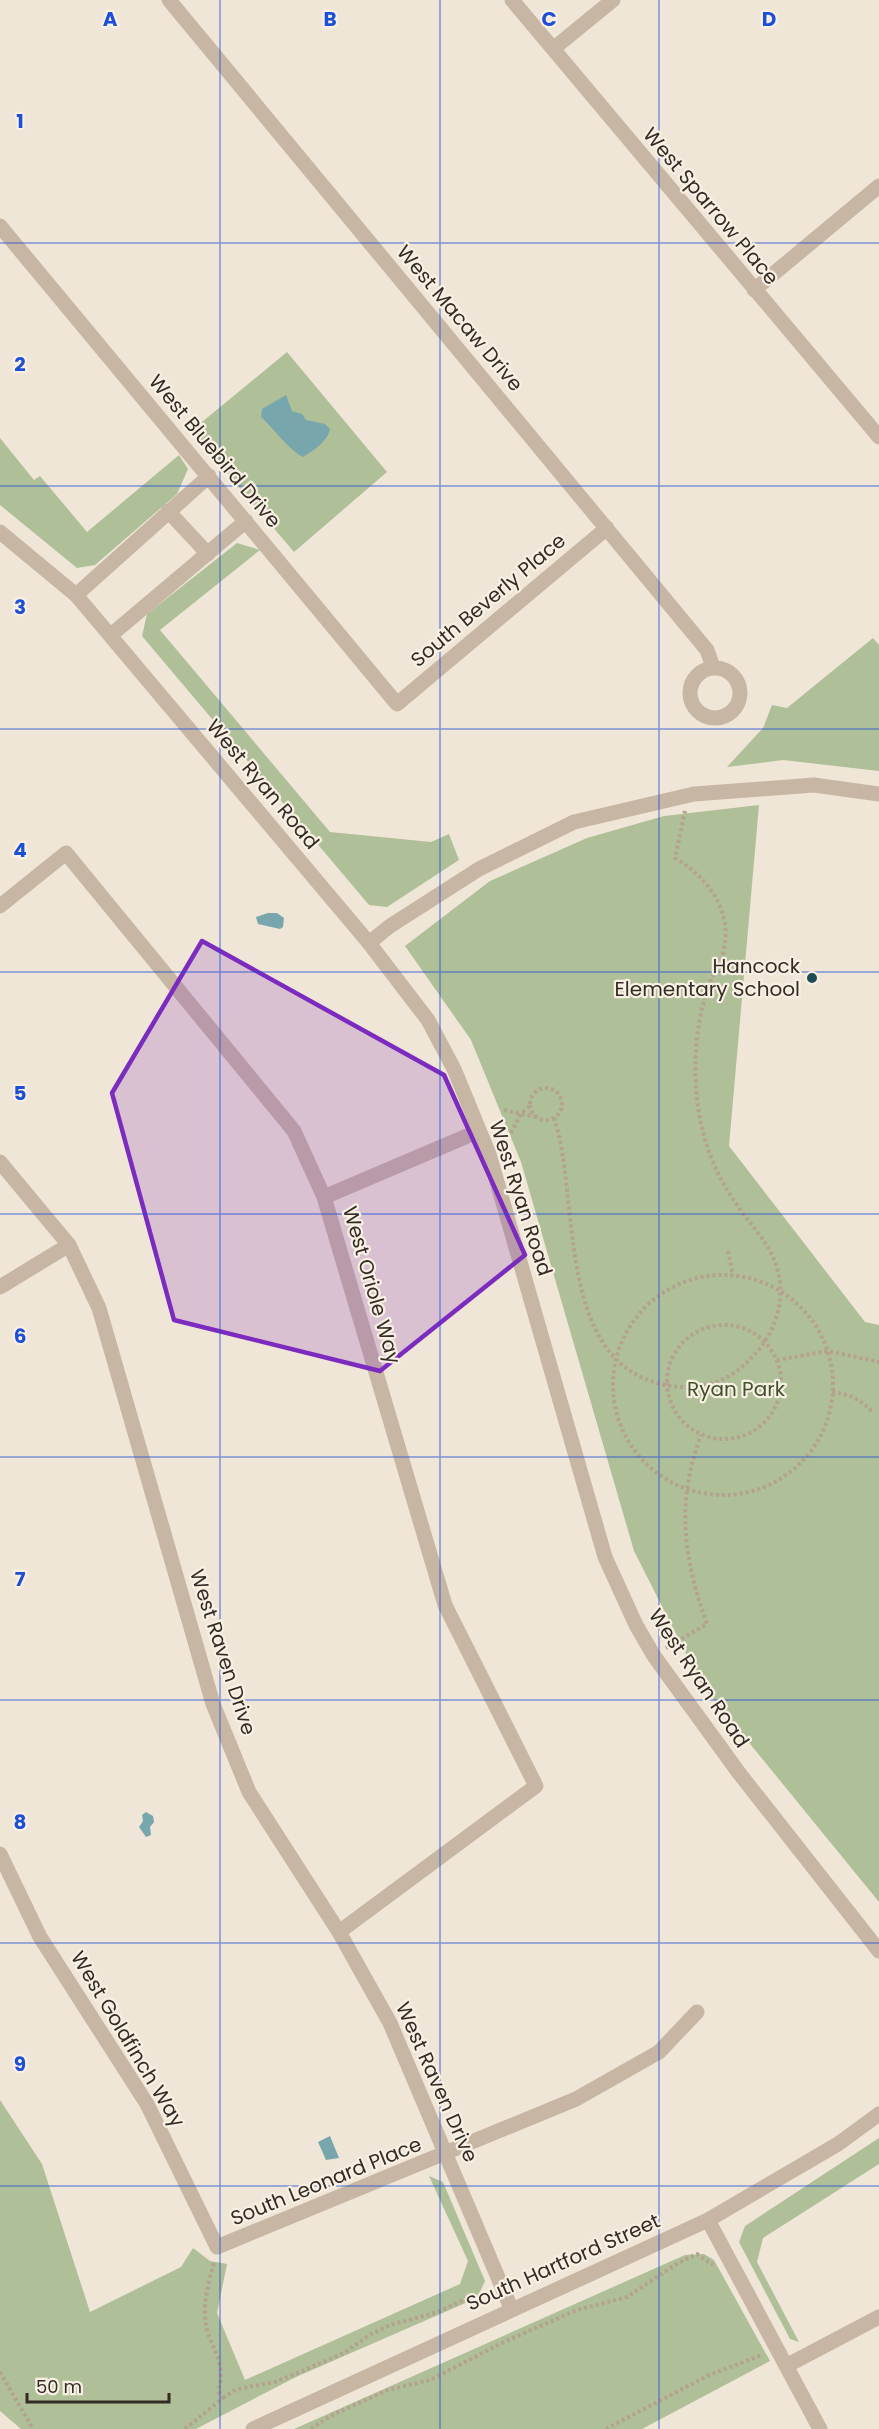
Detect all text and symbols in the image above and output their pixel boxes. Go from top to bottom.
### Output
text: A [103,5,118,33]
text: B [323,5,337,33]
text: C [541,5,557,33]
text: D [762,5,776,33]
text: 1 [16,107,24,135]
street label: West Sparrow Place [637,121,785,291]
street label: West Macaw Drive [390,239,530,397]
text: 2 [14,350,26,378]
street label: West Bluebird Drive [142,368,288,534]
street label: South Beverly Place [404,527,572,673]
text: 3 [14,593,26,621]
street label: West Ryan Road [200,713,326,855]
text: 4 [13,836,27,864]
place label: Hancock Elementary School [615,952,801,1003]
marker: Hancock Elementary School [805,971,819,985]
text: 5 [14,1079,27,1107]
street label: West Ryan Road [483,1117,559,1279]
street label: West Oriole Way [336,1203,408,1367]
text: 6 [14,1322,26,1350]
park label: Ryan Park [687,1375,786,1403]
text: 7 [15,1565,26,1593]
street label: West Raven Drive [183,1566,263,1738]
street label: West Ryan Road [642,1603,756,1753]
text: 8 [14,1808,26,1836]
street label: West Goldfinch Way [64,1946,192,2132]
street label: West Raven Drive [389,1997,485,2167]
text: 9 [14,2050,26,2078]
street label: South Leonard Place [226,2130,426,2232]
street label: South Hartford Street [462,2207,664,2317]
scale bar [27,2366,170,2404]
text: 50 m [36,2374,82,2399]

